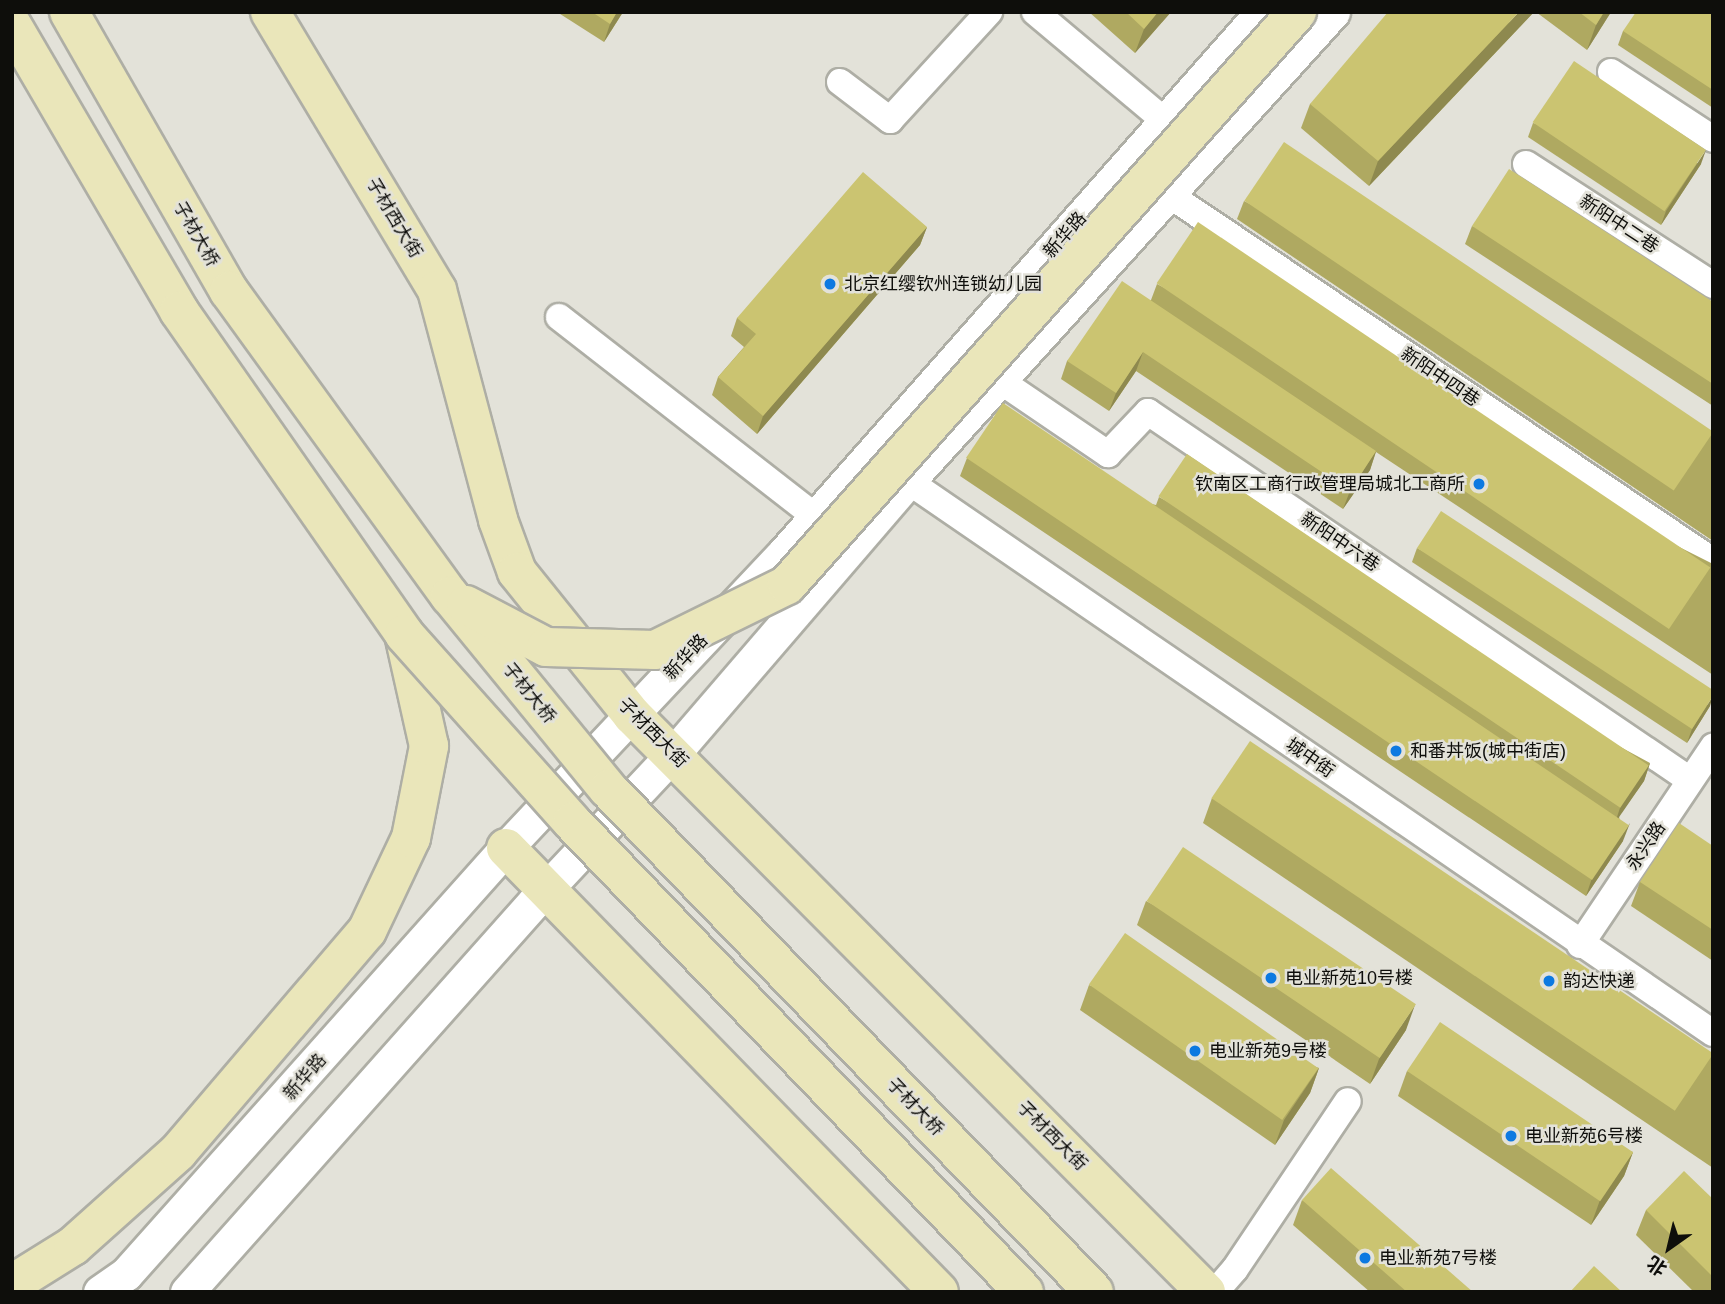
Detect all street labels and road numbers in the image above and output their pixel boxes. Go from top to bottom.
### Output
street label: 子材西大街 [362,174,426,262]
street label: 新阳中二巷 [1575,190,1663,258]
street label: 子材大桥 [169,197,223,271]
street label: 新华路 [1039,208,1091,262]
street label: 新阳中四巷 [1397,343,1483,411]
street label: 新阳中六巷 [1297,508,1383,576]
street label: 新华路 [660,630,712,684]
street label: 子材大桥 [498,658,560,728]
street label: 子材西大街 [614,694,692,772]
street label: 城中街 [1282,734,1338,782]
street label: 永兴路 [1622,818,1670,874]
street label: 新华路 [279,1050,331,1104]
street label: 子材大桥 [882,1074,948,1140]
street label: 子材西大街 [1013,1097,1091,1175]

